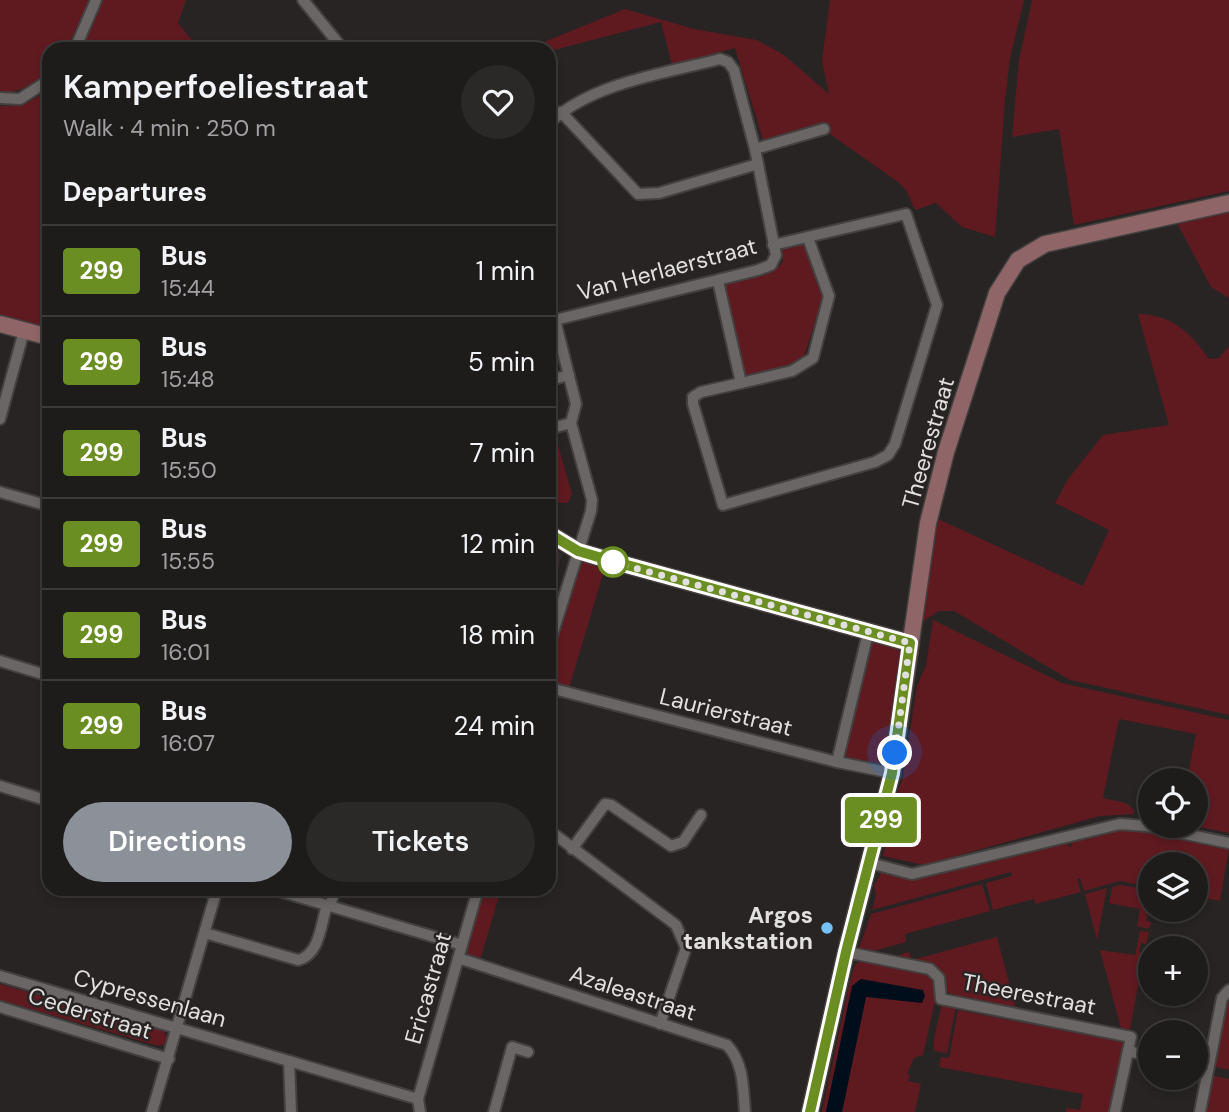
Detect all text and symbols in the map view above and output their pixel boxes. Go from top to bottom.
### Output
text: Kamperfoeliestraat [63,65,369,108]
button: heart [461,65,535,139]
text: Walk · 4 min · 250 m [63,113,276,143]
text: Departures [63,175,207,209]
street label: Van Herlaerstraat [574,231,760,307]
text: Bus [161,239,207,273]
text: 1 min [476,254,535,288]
text: 299 [79,255,124,286]
text: 15:44 [161,273,215,303]
text: Bus [161,330,207,364]
text: 5 min [468,345,535,379]
text: 299 [79,346,124,377]
text: 15:48 [161,364,215,394]
street label: Theerestraat [895,374,961,512]
text: Bus [161,421,207,455]
text: 7 min [470,436,535,470]
text: 299 [79,437,124,468]
text: 15:50 [161,455,217,485]
text: Bus [161,512,207,546]
text: 12 min [461,527,535,561]
text: 299 [79,528,124,559]
text: 15:55 [161,546,215,576]
unlabelled marker [598,547,628,577]
text: Bus [161,603,207,637]
text: 18 min [460,618,535,652]
text: 299 [79,619,124,650]
text: 16:01 [161,637,210,667]
street label: Laurierstraat [657,681,795,743]
text: Bus [161,694,207,728]
text: 24 min [453,709,535,743]
text: 299 [79,710,124,741]
text: 16:07 [161,728,215,758]
your location [877,735,912,770]
map controls [1138,768,1208,1090]
button: locate [1138,768,1208,838]
line badge: 299 [841,797,921,843]
button: Directions [63,802,292,882]
button: Tickets [306,802,535,882]
text: 299 [859,804,903,835]
button: layers [1138,852,1208,922]
place label: Argos tankstation [683,900,813,956]
marker: Argos tankstation [819,920,835,936]
street label: Ericastraat [398,929,458,1047]
button: + [1138,936,1208,1006]
street label: Azaleastraat [566,958,700,1028]
street label: Cypressenlaan [70,962,230,1034]
street label: Theerestraat [960,966,1098,1022]
street label: Cederstraat [24,980,156,1046]
button: − [1138,1020,1208,1090]

